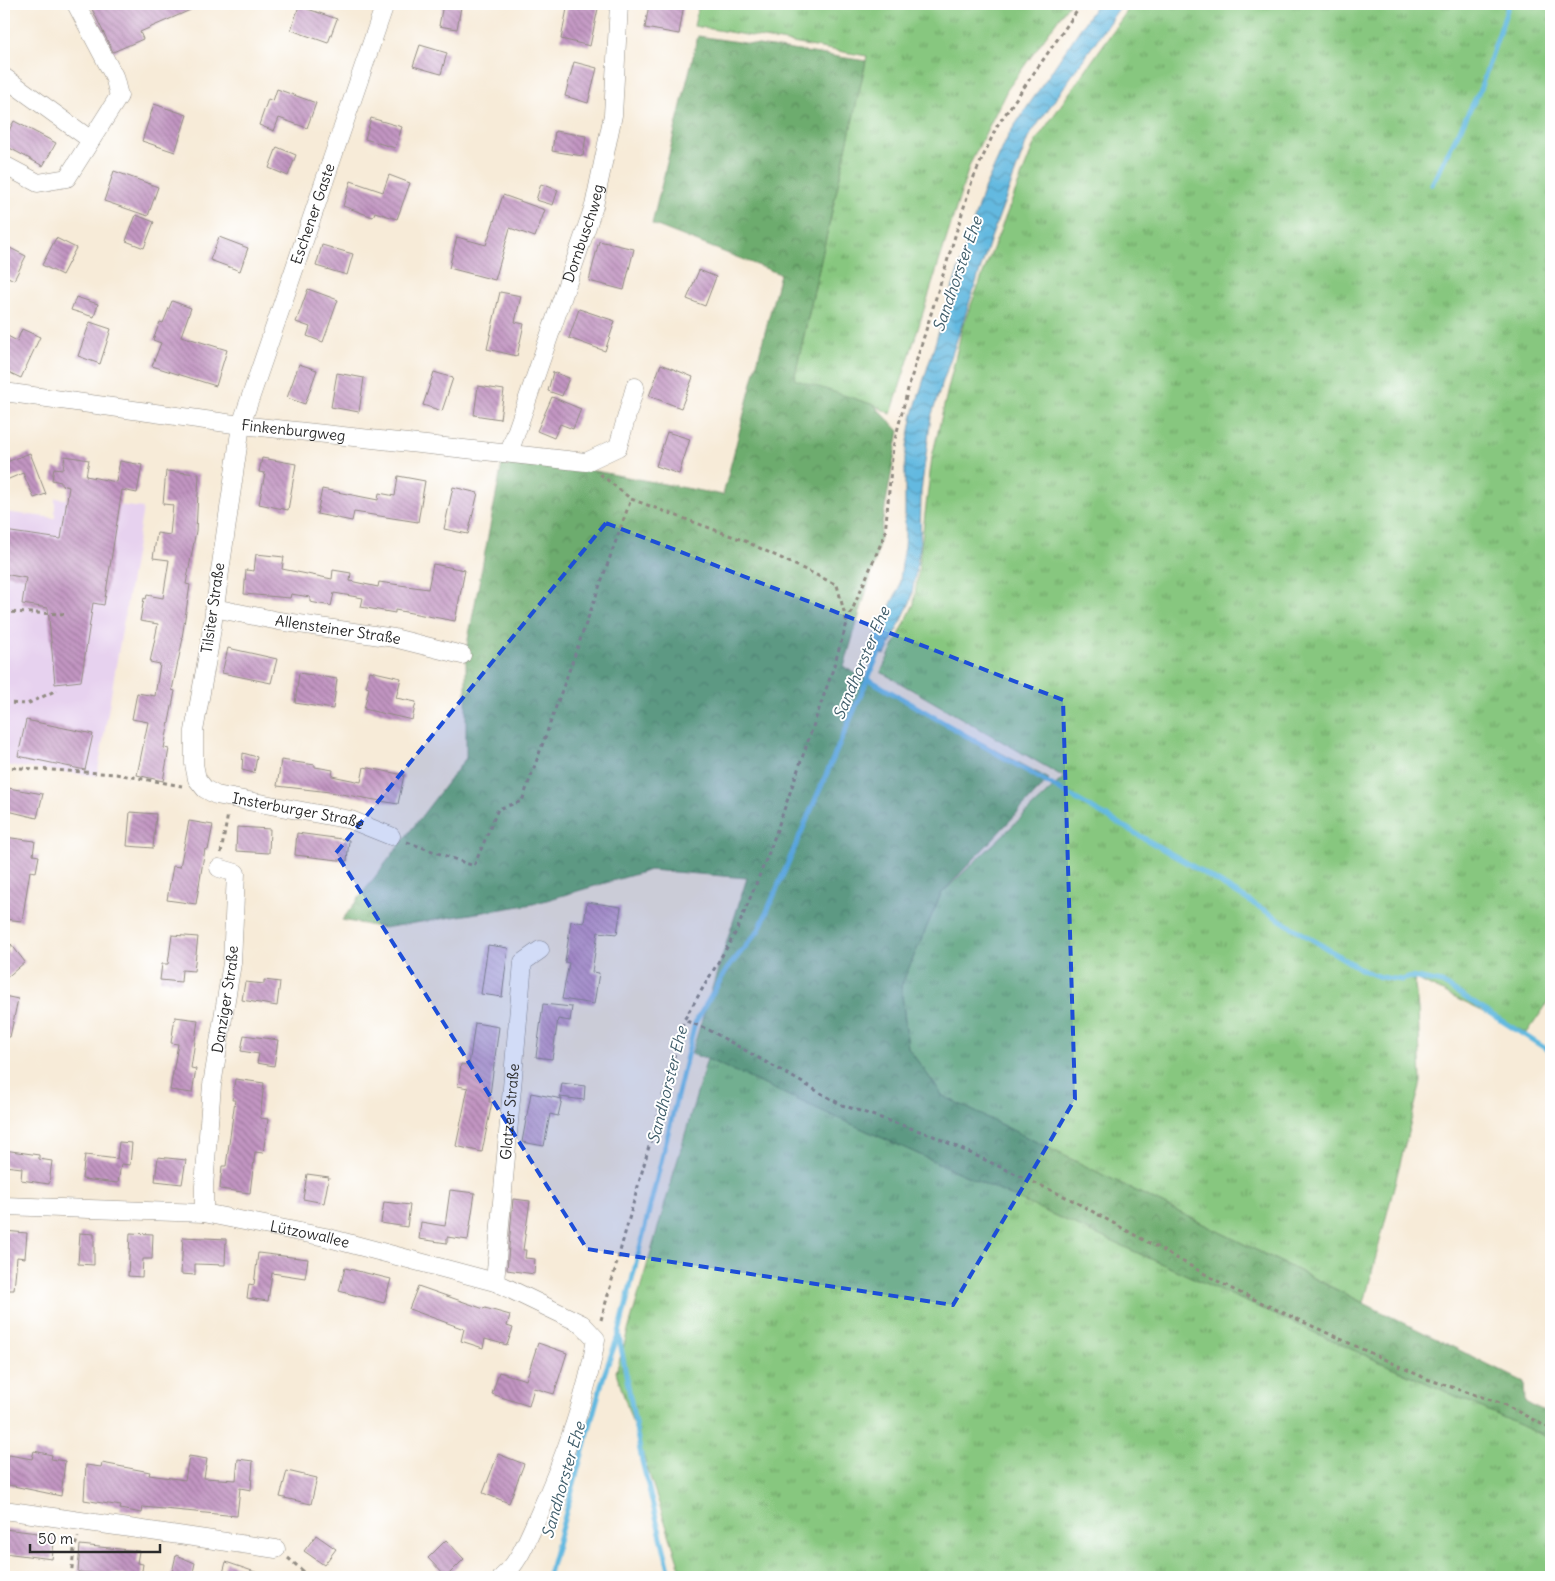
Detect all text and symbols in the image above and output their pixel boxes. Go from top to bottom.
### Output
street label: Eschener Gaste [286,161,339,267]
street label: Dornbuschweg [558,183,607,285]
water label: Sandhorster Ehe [928,213,986,334]
street label: Finkenburgweg [240,415,346,445]
street label: Tilsiter Straße [197,561,228,654]
water label: Sandhorster Ehe [828,603,894,722]
street label: Allensteiner Straße [274,611,403,648]
street label: Insterburger Straße [231,788,367,833]
street label: Danziger Straße [207,945,242,1054]
water label: Sandhorster Ehe [643,1023,692,1146]
street label: Glatzer Straße [496,1063,523,1161]
street label: Lützowallee [269,1216,352,1252]
water label: Sandhorster Ehe [537,1418,590,1541]
scale bar [30,1521,160,1553]
text: 50 m [38,1529,73,1548]

